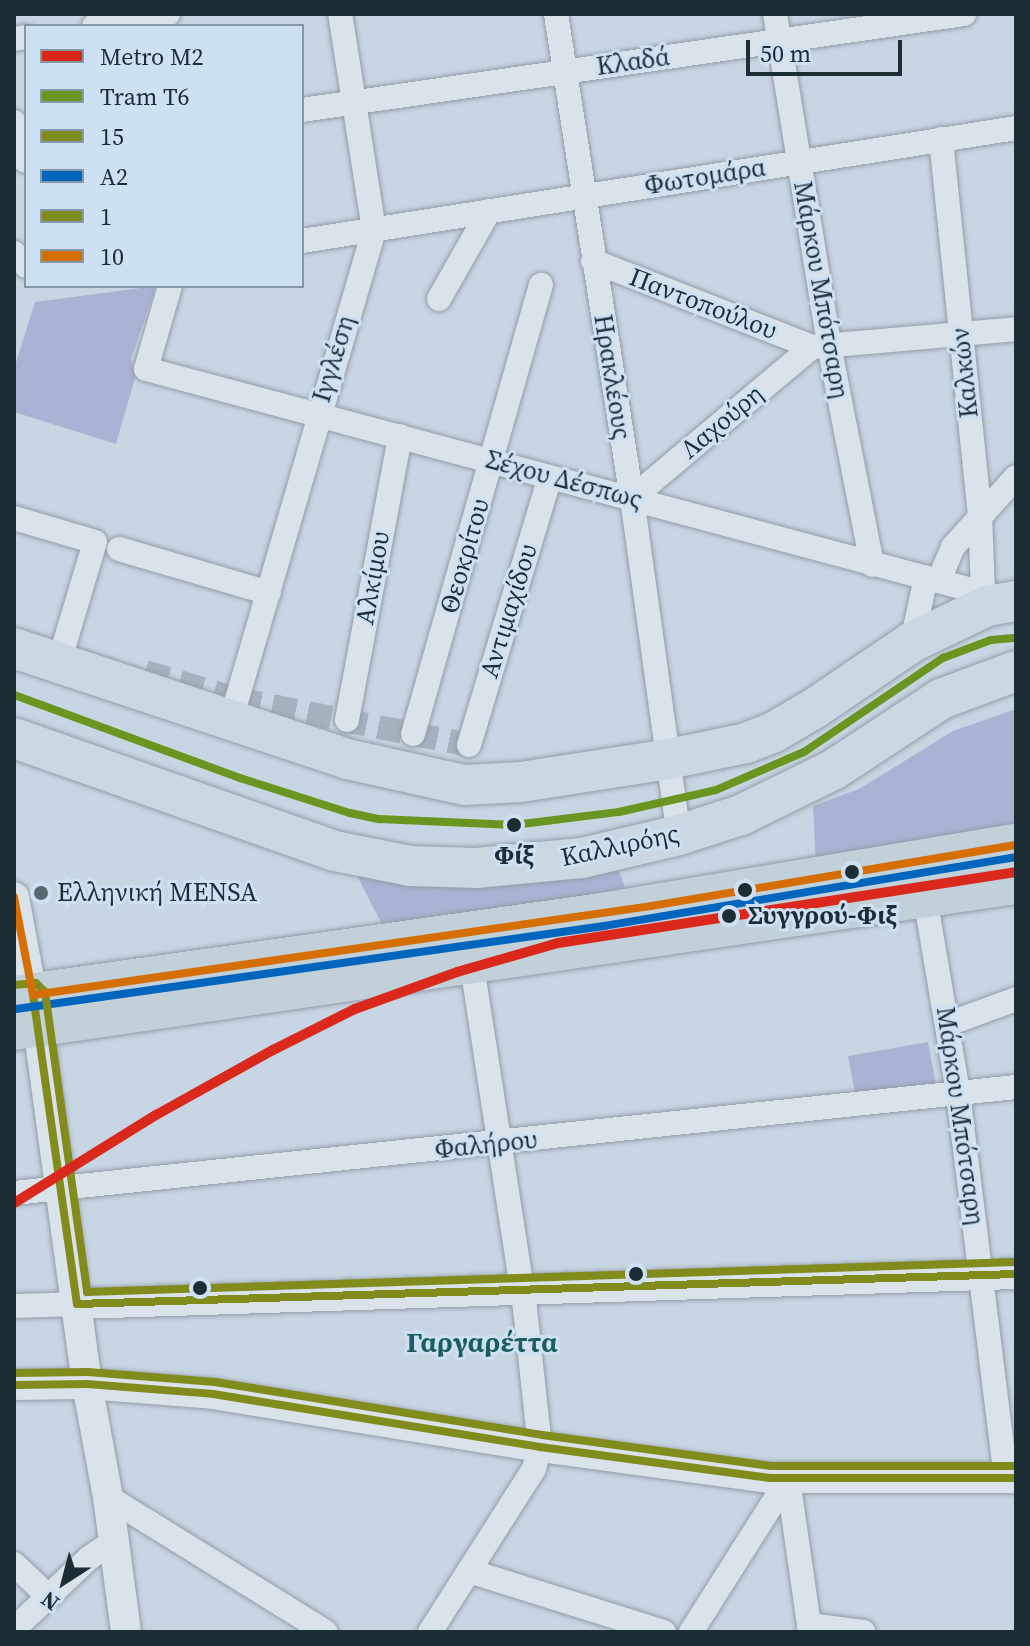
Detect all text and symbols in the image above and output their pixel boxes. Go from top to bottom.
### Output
legend [24,24,304,288]
scale bar [750,24,906,74]
text: 50 m [760,37,811,70]
text: Metro Μ2 [100,40,204,73]
street label: Κλαδά [594,41,672,83]
text: Tram Τ6 [100,80,189,113]
text: 15 [100,120,124,153]
street label: Φωτομάρα [642,152,768,202]
text: Α2 [100,160,128,193]
street label: Μάρκου Μπότσαρη [787,179,855,401]
text: 1 [100,200,112,233]
text: 10 [100,240,124,273]
street label: Παντοπούλου [625,262,781,346]
street label: Ιγγλέση [306,312,362,406]
street label: Ηρακλέους [587,312,637,442]
street label: Καλκών [945,326,985,420]
street label: Λαχούρη [674,378,770,466]
street label: Σέχου Δέσπως [482,444,646,516]
street label: Θεοκρίτου [434,495,496,617]
street label: Αλκίμου [349,529,397,627]
street label: Αντιμαχίδου [474,540,544,682]
marker: Φίξ [502,813,526,837]
street label: Καλλιρόης [558,818,682,874]
place label: Φίξ [494,840,534,872]
unlabelled marker [844,864,860,880]
place label: Ελληνική MENSA [57,877,257,909]
unlabelled marker [737,882,753,898]
marker: Ελληνική MENSA [32,884,50,902]
place label: Συγγρού-Φιξ [748,900,897,932]
marker: Συγγρού-Φιξ [717,904,741,928]
street label: Μάρκου Μπότσαρη [929,1005,991,1227]
street label: Φαλήρου [433,1124,539,1166]
unlabelled marker [628,1266,644,1282]
unlabelled marker [192,1280,208,1296]
district label: Γαργαρέττα [406,1325,558,1359]
north arrow [24,1542,104,1622]
text: N [35,1585,65,1618]

